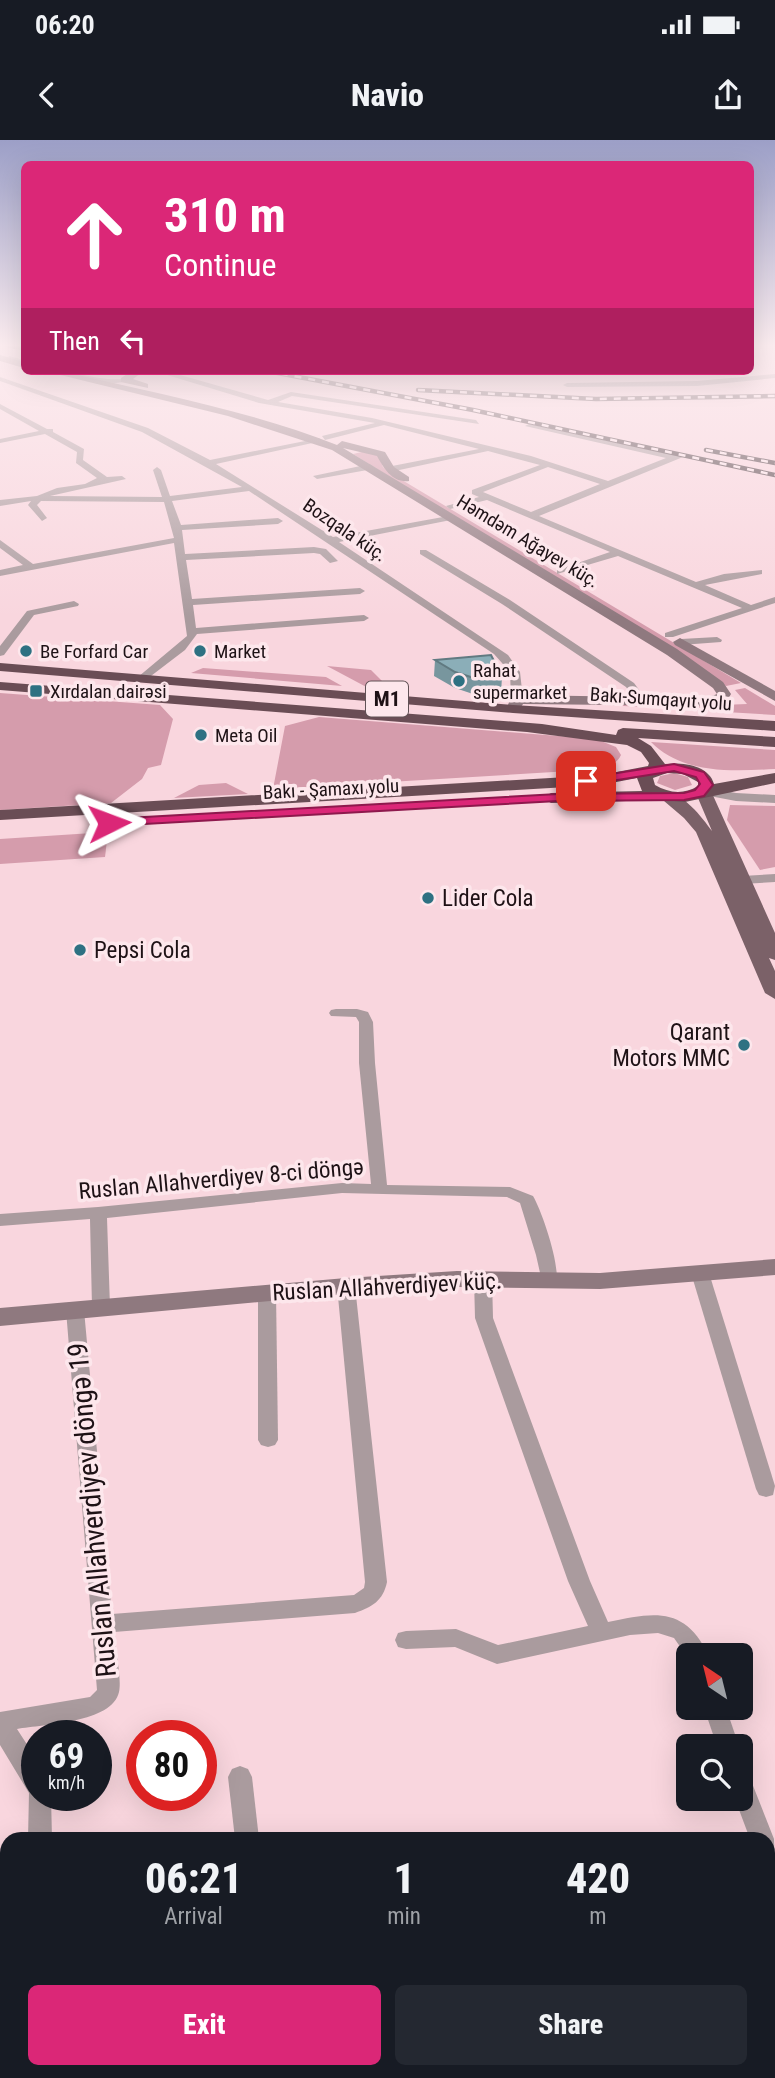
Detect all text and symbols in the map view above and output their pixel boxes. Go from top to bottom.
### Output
text: 06:20 [35,10,95,40]
icon: back [28,76,66,114]
text: Navio [351,76,424,114]
icon: share [709,76,747,114]
text: 310 m [164,187,286,244]
icon: ahead [49,189,140,280]
text: Continue [164,246,276,284]
icon: left [114,322,152,360]
text: Then [49,326,100,356]
street label: Həmdəm Ağayev küç. [453,489,603,593]
street label: Bozqala küç. [299,494,391,566]
place label: Be Forfard Car [40,640,148,663]
place label: Market [214,640,266,663]
marker: Be Forfard Car [18,643,34,659]
marker: Market [192,643,208,659]
place label: Rahat supermarket [473,659,567,704]
marker: Rahat supermarket [451,673,467,689]
place label: Xırdalan dairəsi [50,680,167,703]
road number: M1 [366,682,408,716]
marker: Xırdalan dairəsi [28,683,44,699]
street label: Bakı-Sumqayıt yolu [589,683,733,715]
place label: Meta Oil [215,724,277,747]
marker: Meta Oil [193,727,209,743]
pin [556,751,616,811]
icon: arrive [567,762,605,800]
street label: Bakı - Şamaxı yolu [262,774,400,804]
position arrow [72,786,146,860]
place label: Lider Cola [442,885,534,912]
marker: Lider Cola [420,890,436,906]
place label: Pepsi Cola [94,937,191,964]
marker: Pepsi Cola [72,942,88,958]
place label: Qarant Motors MMC [612,1019,730,1072]
marker: Qarant Motors MMC [736,1037,752,1053]
street label: Ruslan Allahverdiyev 8-ci döngə [77,1153,365,1205]
street label: Ruslan Allahverdiyev küç. [272,1268,502,1306]
street label: Ruslan Allahverdiyev döngə 19 [61,1341,123,1679]
north arrow [676,1643,752,1720]
map controls [676,1643,753,1811]
speed limit sign: 80 [126,1720,217,1811]
button: search [676,1734,753,1811]
text: 69 [49,1736,84,1777]
text: km/h [48,1772,85,1793]
text: 06:21 [145,1854,242,1903]
text: 1 [393,1854,415,1903]
text: 420 [566,1854,630,1903]
text: Arrival [164,1903,223,1930]
text: min [387,1903,421,1930]
text: m [589,1903,607,1930]
button: Exit [28,1985,381,2065]
button: Share [395,1985,747,2065]

